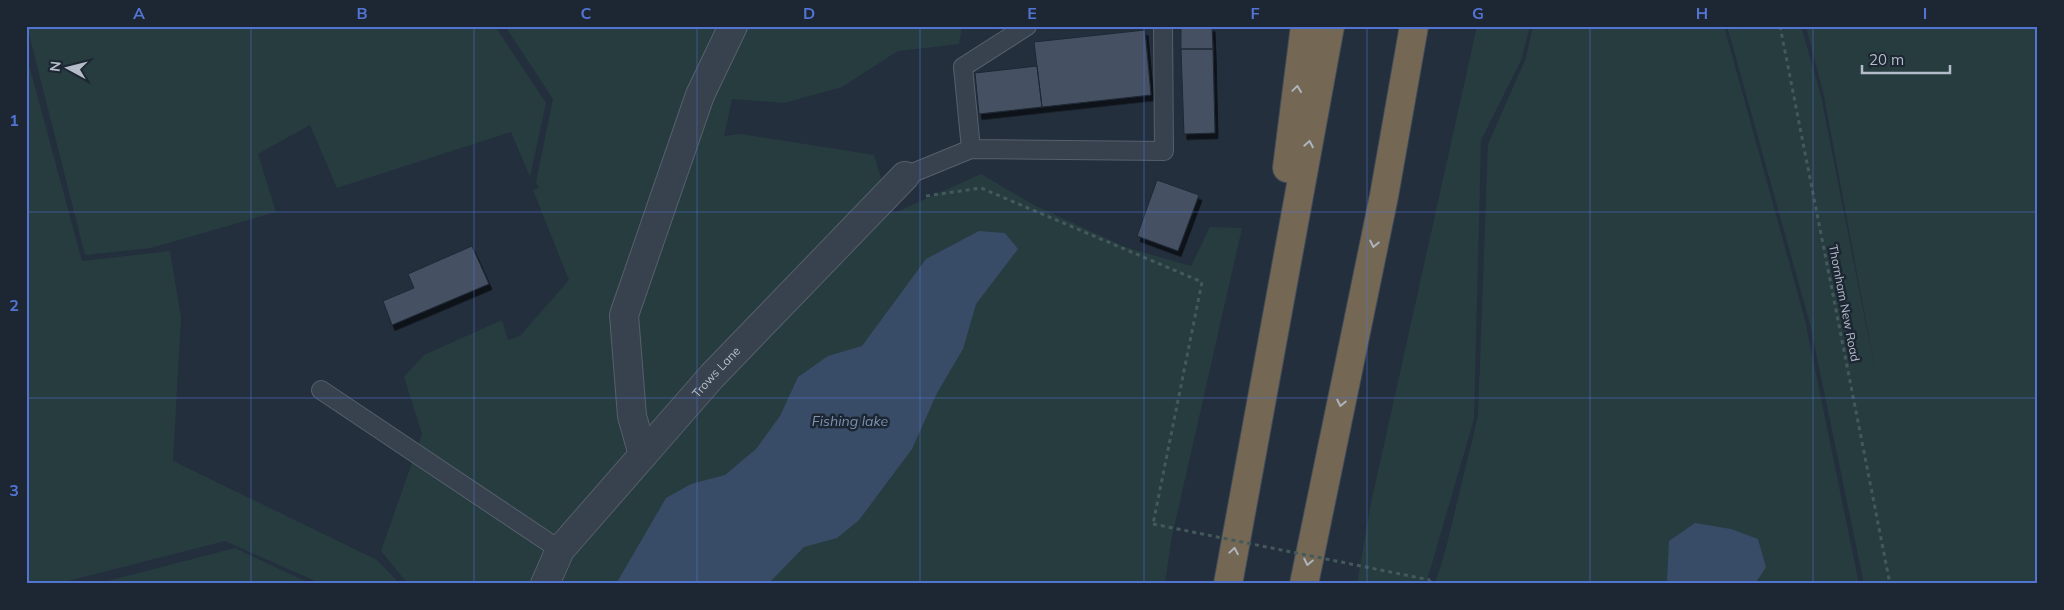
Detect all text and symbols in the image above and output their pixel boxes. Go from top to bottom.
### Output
text: A [133,3,145,23]
text: B [356,3,368,23]
text: C [581,3,592,23]
text: D [803,3,815,23]
text: E [1027,3,1037,23]
text: F [1250,3,1260,23]
text: G [1472,3,1484,23]
text: H [1696,3,1708,23]
text: I [1923,3,1927,23]
north arrow [42,42,92,92]
scale bar [1862,42,1949,74]
text: 20 m [1869,50,1904,69]
text: N [46,60,65,73]
one-way arrow [1291,85,1302,93]
text: 1 [9,110,19,130]
one-way arrow [1303,140,1313,148]
one-way arrow [1369,239,1380,248]
street label: Thornham New Road [1826,243,1863,363]
text: 2 [9,295,19,315]
street label: Trows Lane [689,343,743,400]
one-way arrow [1337,398,1347,407]
water label: Fishing lake [812,412,889,430]
text: 3 [9,480,19,500]
one-way arrow [1229,547,1239,556]
one-way arrow [1303,557,1314,566]

